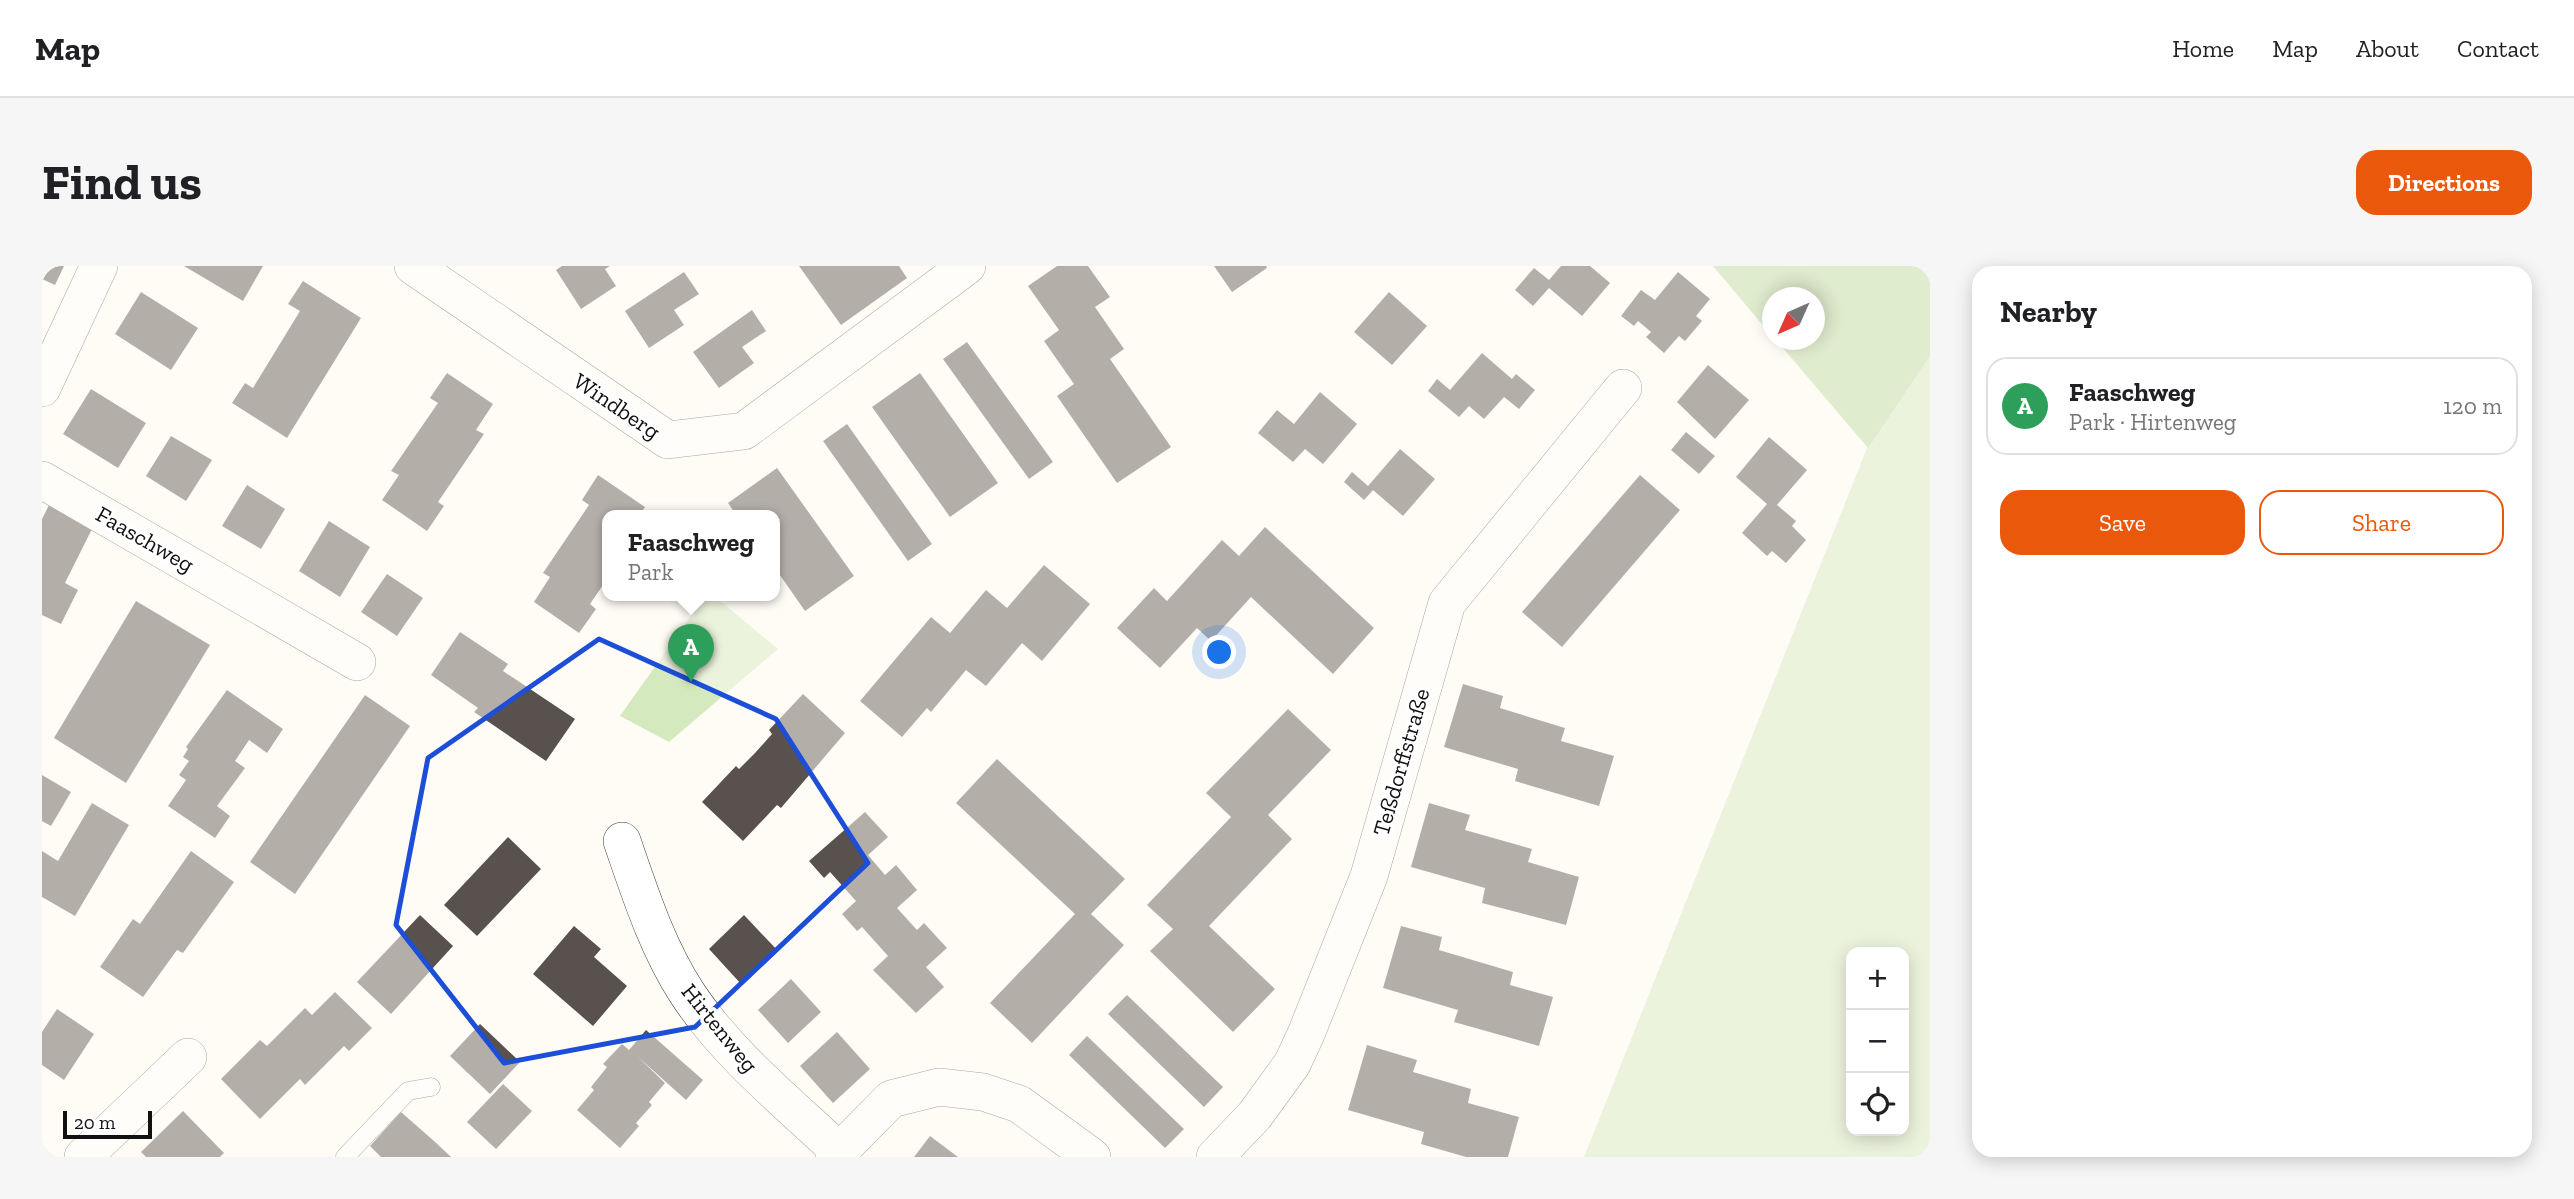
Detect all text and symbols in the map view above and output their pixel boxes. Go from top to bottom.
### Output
text: Map [35,29,100,68]
text: Home [2172,34,2234,63]
text: Map [2272,34,2318,63]
text: About [2356,34,2419,63]
text: Contact [2457,34,2539,63]
button: Directions [2356,150,2532,215]
text: Find us [42,153,202,212]
north arrow [1762,287,1825,350]
text: Nearby [2000,294,2097,330]
street label: Windberg [568,367,666,445]
text: Faaschweg [2069,376,2195,408]
text: A [2017,392,2033,420]
text: 120 m [2443,392,2502,420]
text: Park · Hirtenweg [2069,408,2236,436]
button: Save [2000,490,2245,555]
button: Share [2259,490,2504,555]
street label: Faaschweg [91,500,199,578]
popup [602,510,780,601]
text: Faaschweg [628,526,754,558]
text: Park [628,558,674,586]
pin: A [668,624,714,682]
your location [1202,635,1236,669]
street label: Teßdorffstraße [1367,685,1435,839]
map controls [1846,947,1909,1136]
button: + [1846,947,1909,1010]
street label: Hirtenweg [676,978,765,1078]
button: − [1846,1010,1909,1073]
button: locate [1846,1073,1909,1136]
scale bar [63,1108,152,1140]
text: 20 m [74,1111,115,1134]

